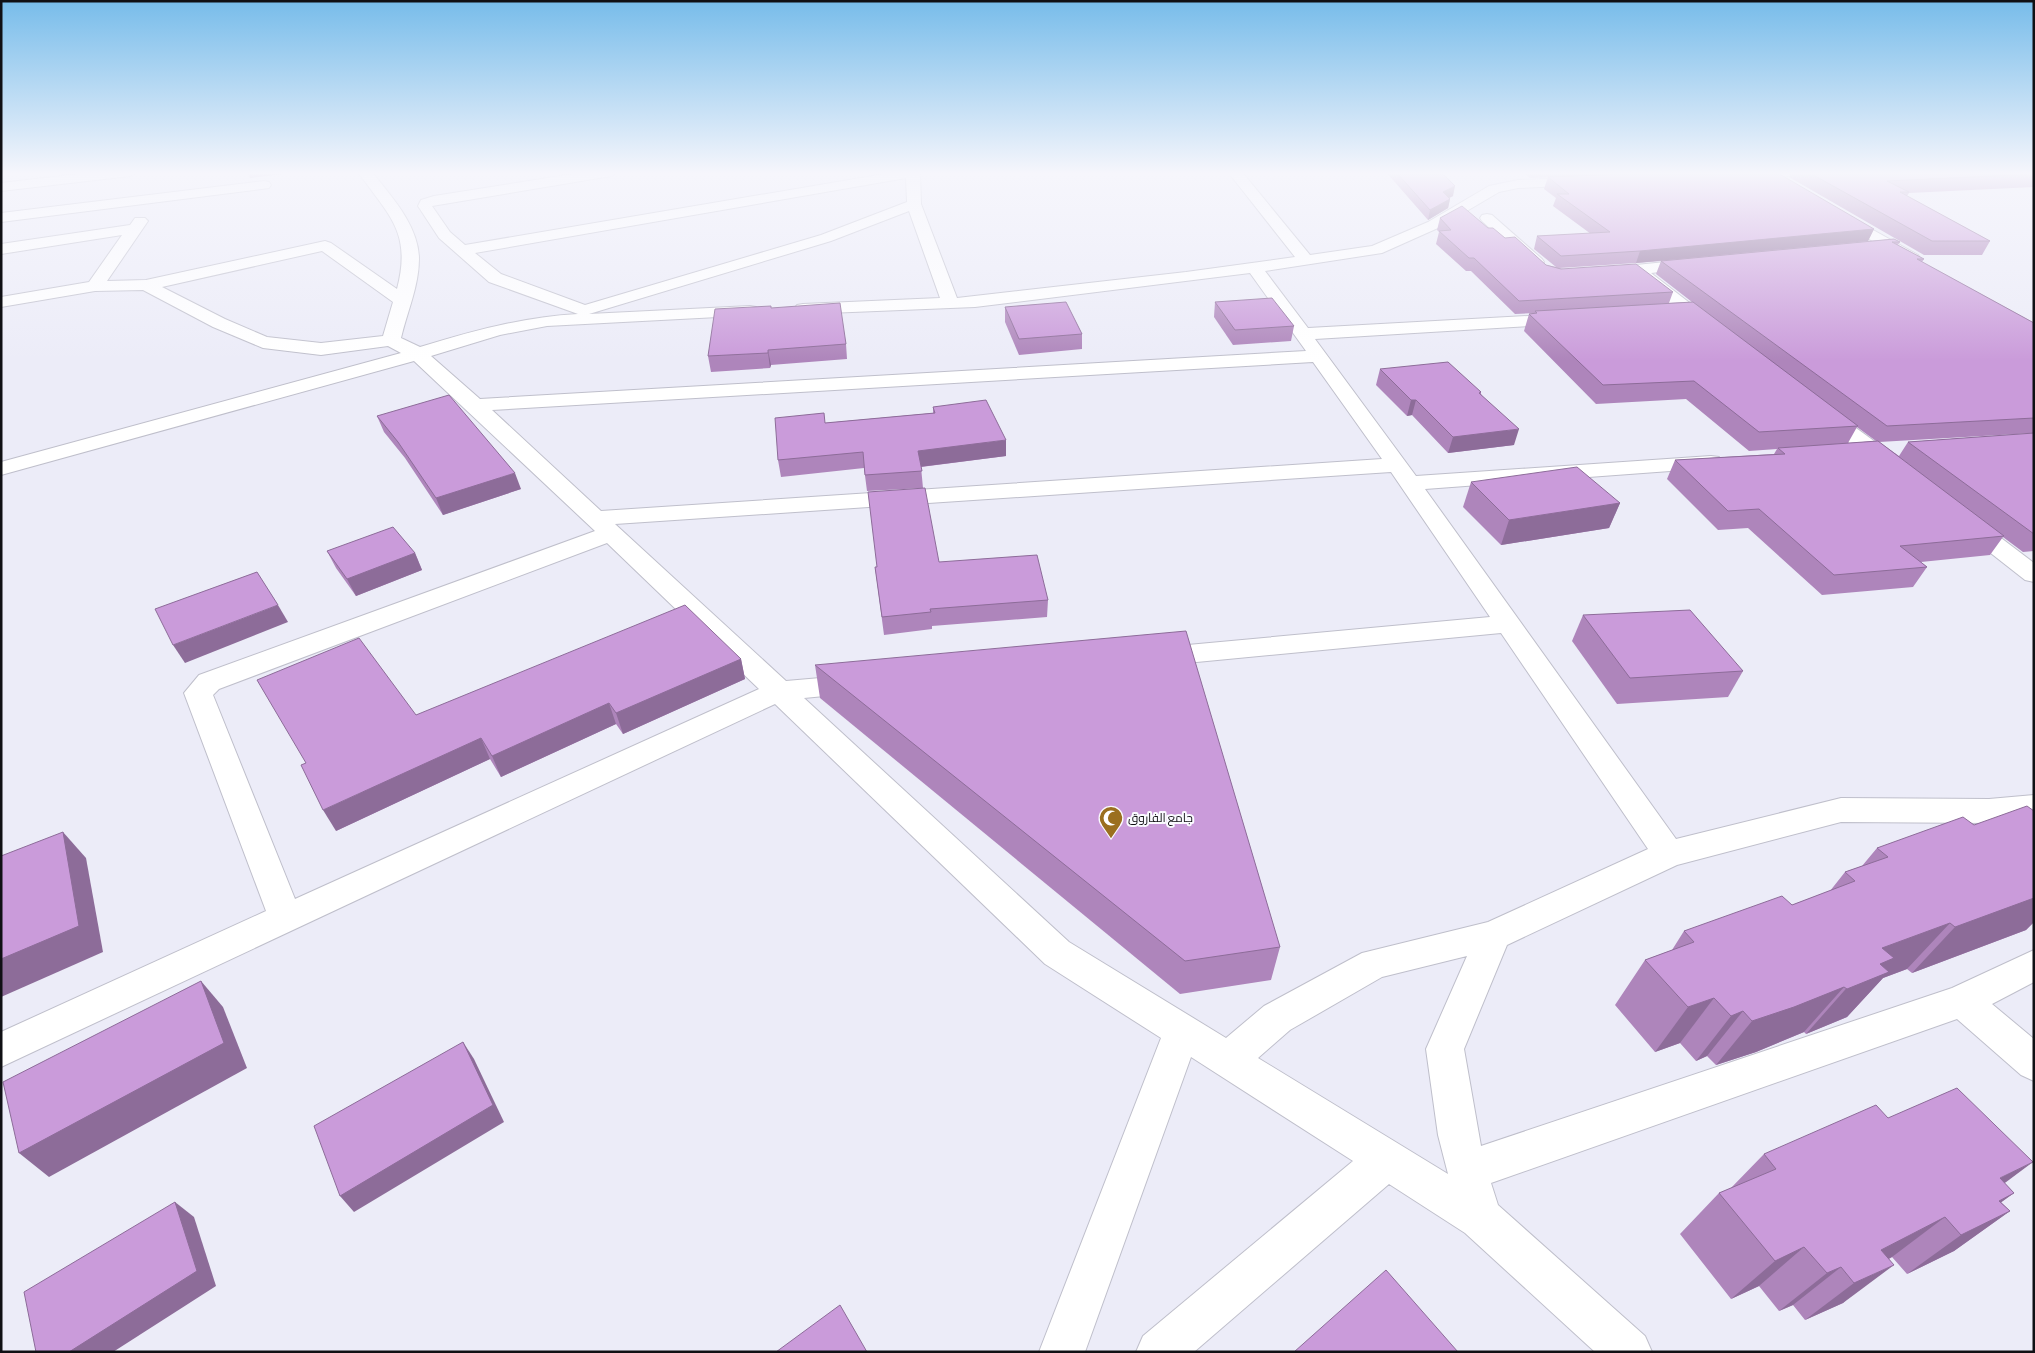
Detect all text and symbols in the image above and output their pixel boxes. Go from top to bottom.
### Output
mosque icon: جامع الفاروق [1098,805,1124,839]
place label: جامع الفاروق [1128,811,1193,826]

